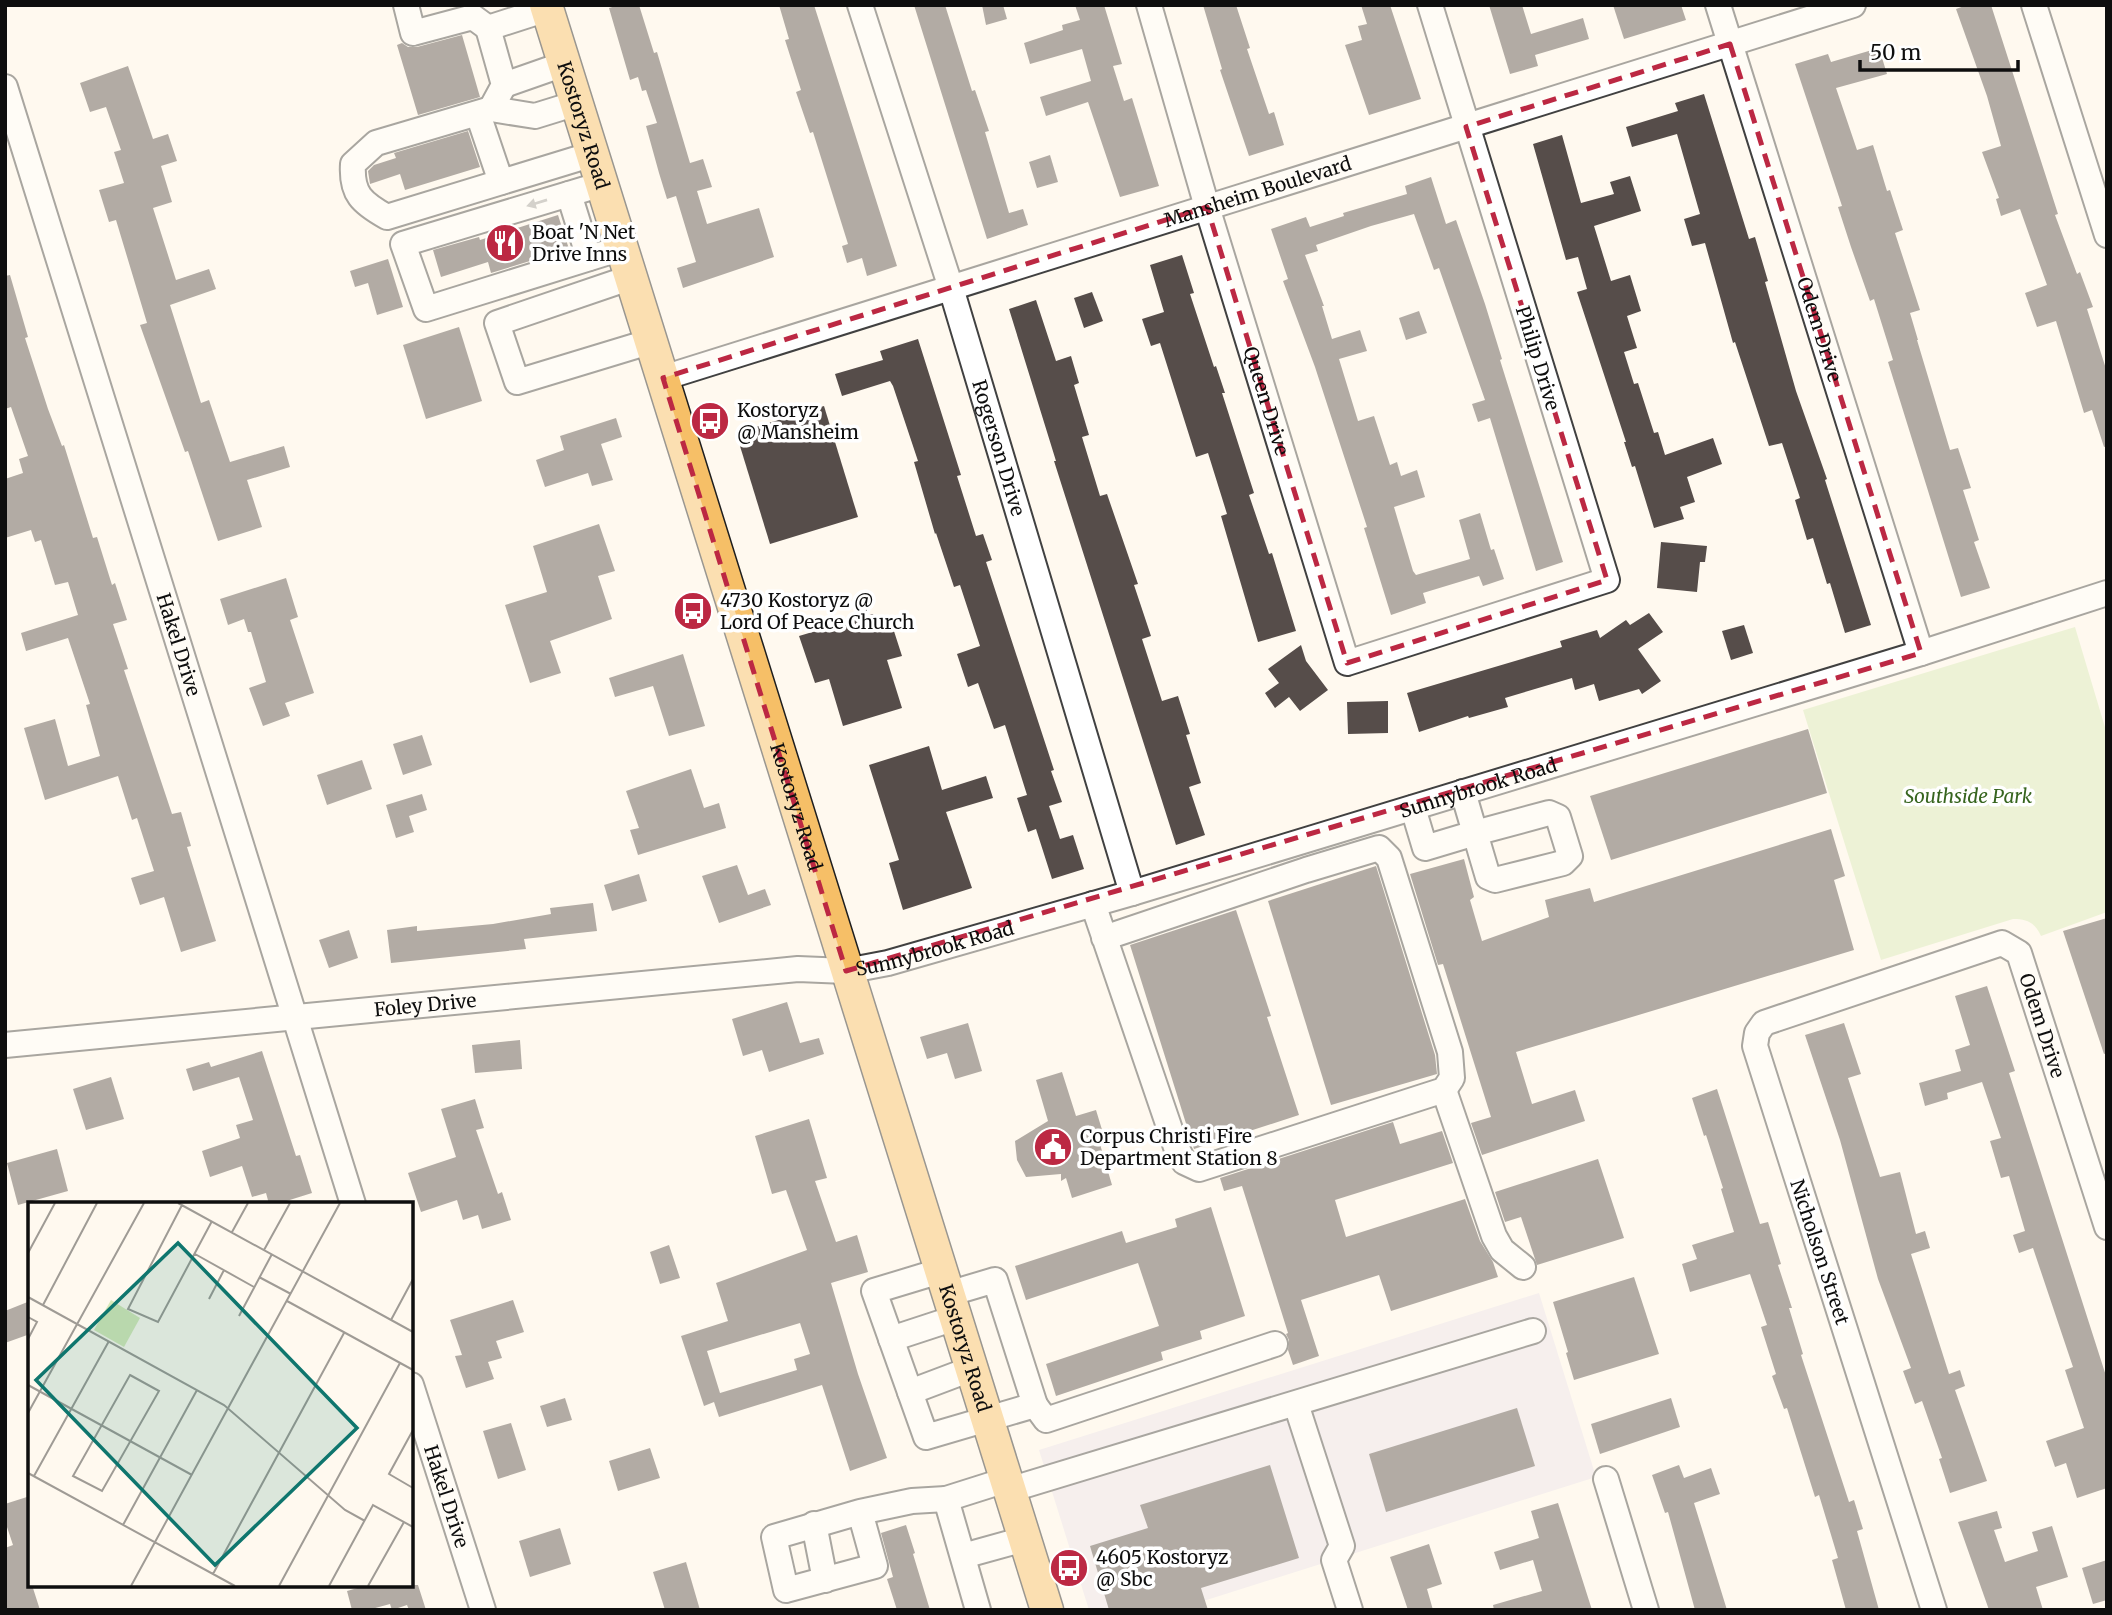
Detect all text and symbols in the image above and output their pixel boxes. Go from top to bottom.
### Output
scale bar [1860,28,2018,72]
text: 50 m [1870,39,1921,66]
street label: Kostoryz Road [552,58,615,192]
street label: Mansheim Boulevard [1161,151,1354,232]
one-way arrow [526,199,547,209]
place label: Boat 'N Net Drive Inns [532,220,636,266]
restaurant icon: Boat 'N Net Drive Inns [484,222,526,264]
street label: Odem Drive [1792,274,1847,385]
street label: Philip Drive [1511,303,1565,413]
street label: Queen Drive [1239,344,1295,458]
street label: Rogerson Drive [967,377,1030,519]
place label: Kostoryz @ Mansheim [737,398,859,444]
bus stop icon: Kostoryz @ Mansheim [689,400,731,442]
place label: 4730 Kostoryz @ Lord Of Peace Church [720,588,915,634]
street label: Hakel Drive [151,590,206,699]
bus stop icon: 4730 Kostoryz @ Lord Of Peace Church [672,590,714,632]
street label: Kostoryz Road [765,740,828,874]
street label: Sunnybrook Road [1397,753,1560,823]
park label: Southside Park [1904,784,2033,808]
street label: Sunnybrook Road [853,916,1016,981]
street label: Odem Drive [2014,970,2070,1081]
street label: Foley Drive [373,988,477,1022]
place label: Corpus Christi Fire Department Station 8 [1080,1124,1278,1170]
public building icon: Corpus Christi Fire Department Station 8 [1032,1126,1074,1168]
street label: Nicholson Street [1785,1176,1855,1328]
inset map [28,1202,413,1587]
street label: Kostoryz Road [934,1281,996,1415]
street label: Hakel Drive [419,1442,474,1551]
place label: 4605 Kostoryz @ Sbc [1096,1545,1228,1591]
bus stop icon: 4605 Kostoryz @ Sbc [1048,1547,1090,1589]

